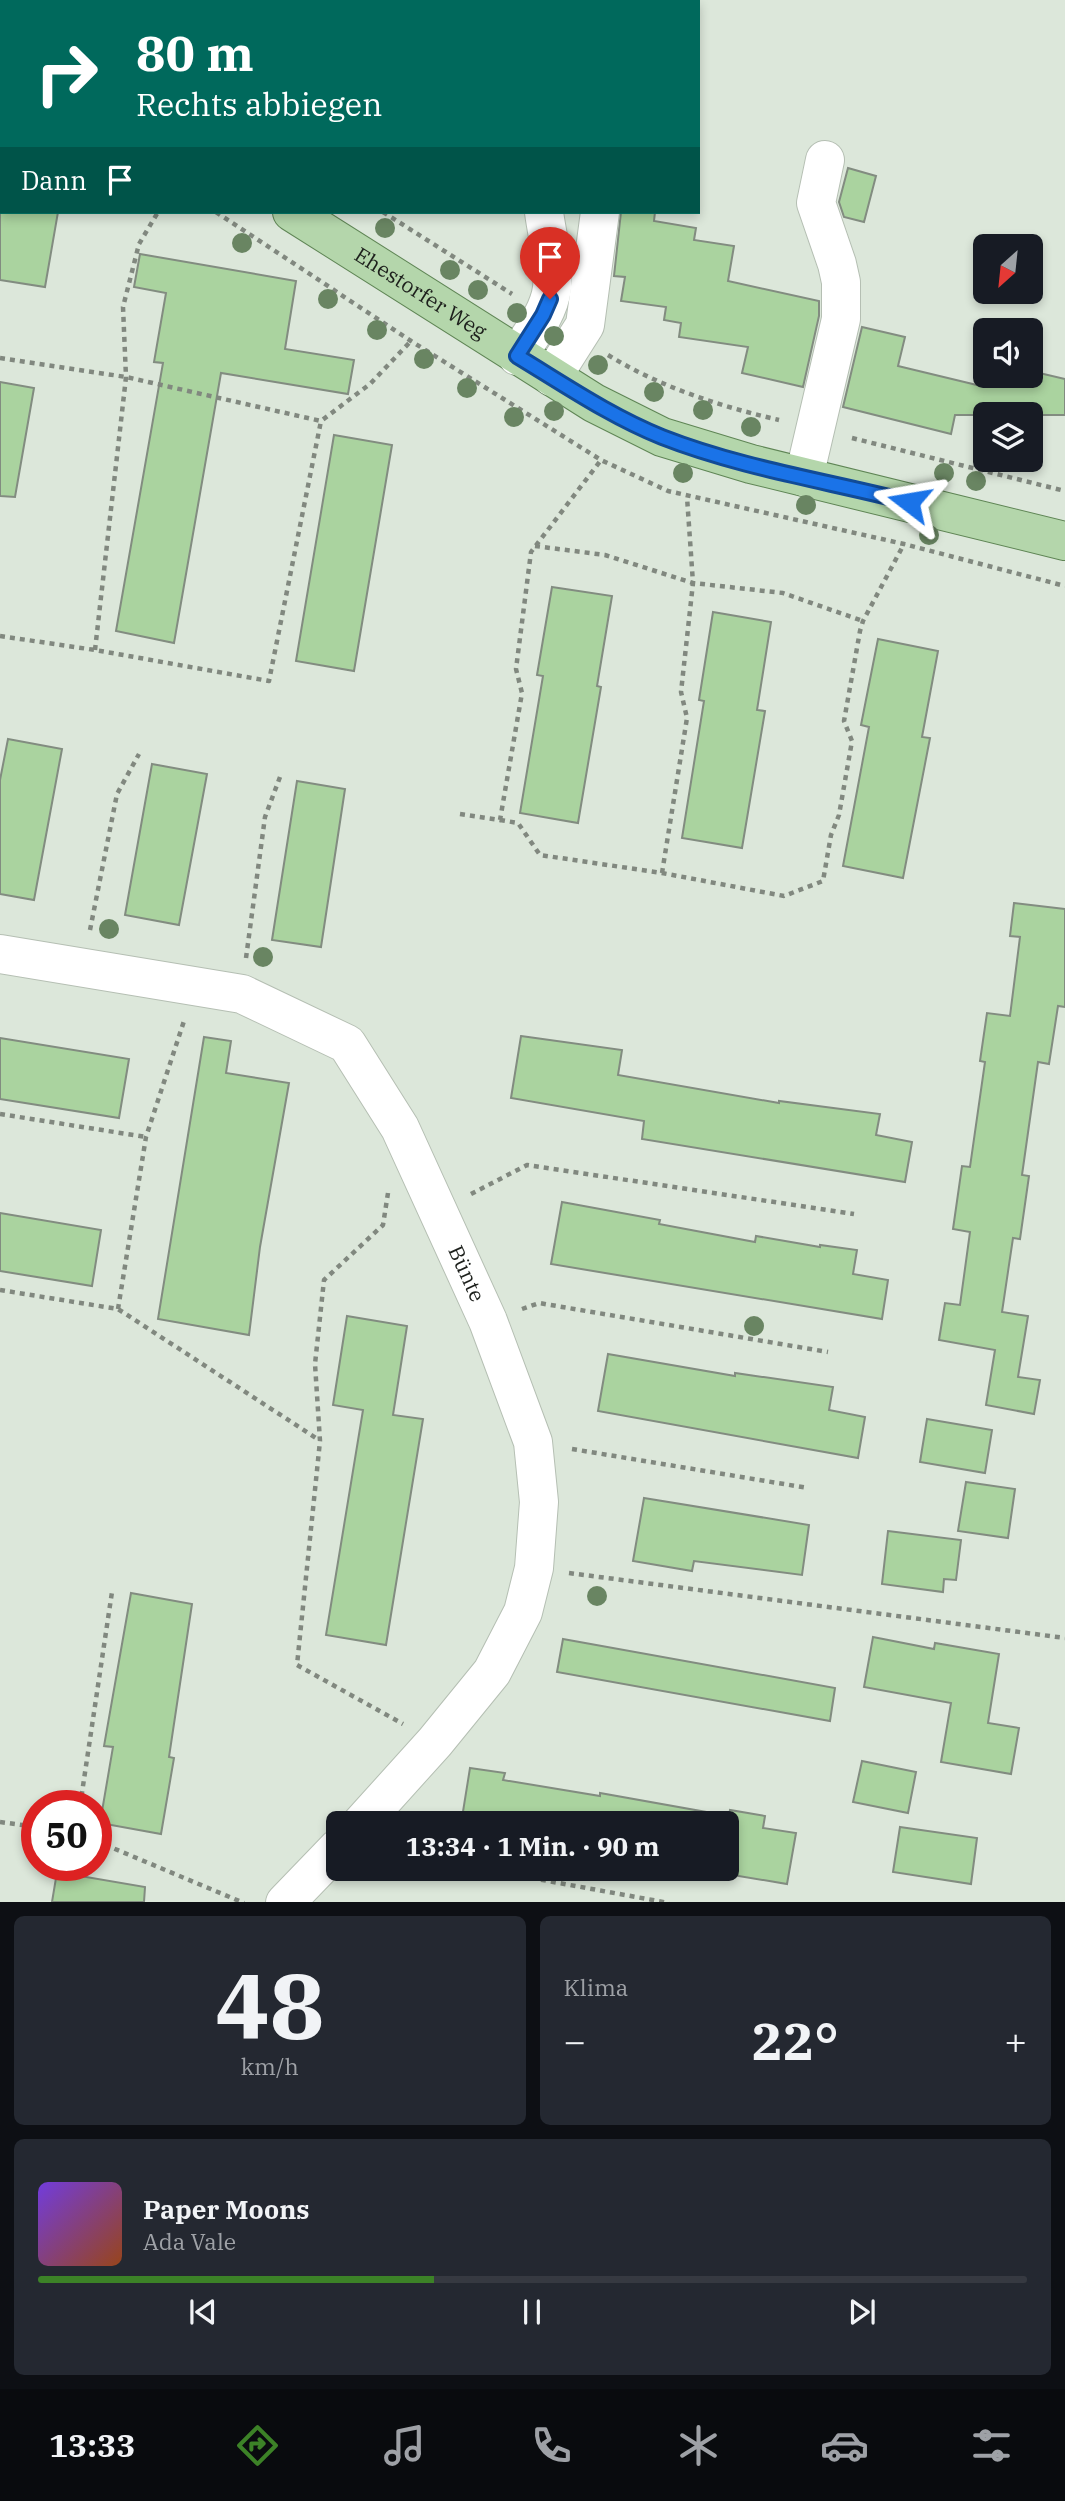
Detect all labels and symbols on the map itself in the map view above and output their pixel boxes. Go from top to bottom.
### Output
pin [520,227,580,299]
north arrow [973,234,1043,304]
street label: Ehestorfer Weg [350,240,493,345]
position arrow [872,465,946,539]
street label: Bünte [442,1241,492,1306]
speed limit sign: 50 [21,1790,112,1881]

